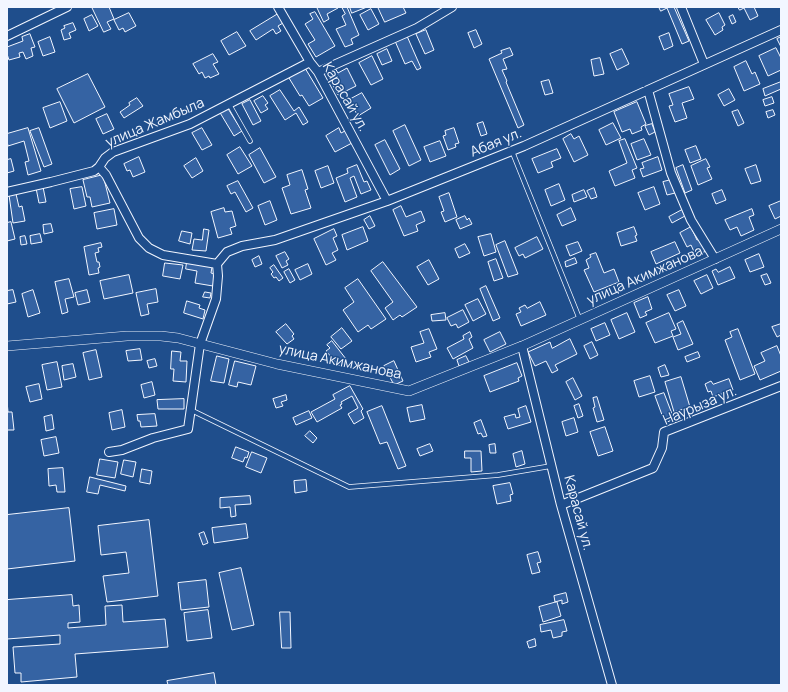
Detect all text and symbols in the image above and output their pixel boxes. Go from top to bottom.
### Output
street label: Карасай ул. [318,59,372,135]
street label: улица Жамбыла [103,95,207,151]
street label: Абая ул. [468,125,524,161]
street label: улица Акимжанова [585,243,705,309]
street label: улица Акимжанова [277,341,403,383]
street label: Наурыза ул. [661,383,739,429]
street label: Карасай ул. [560,474,596,552]

